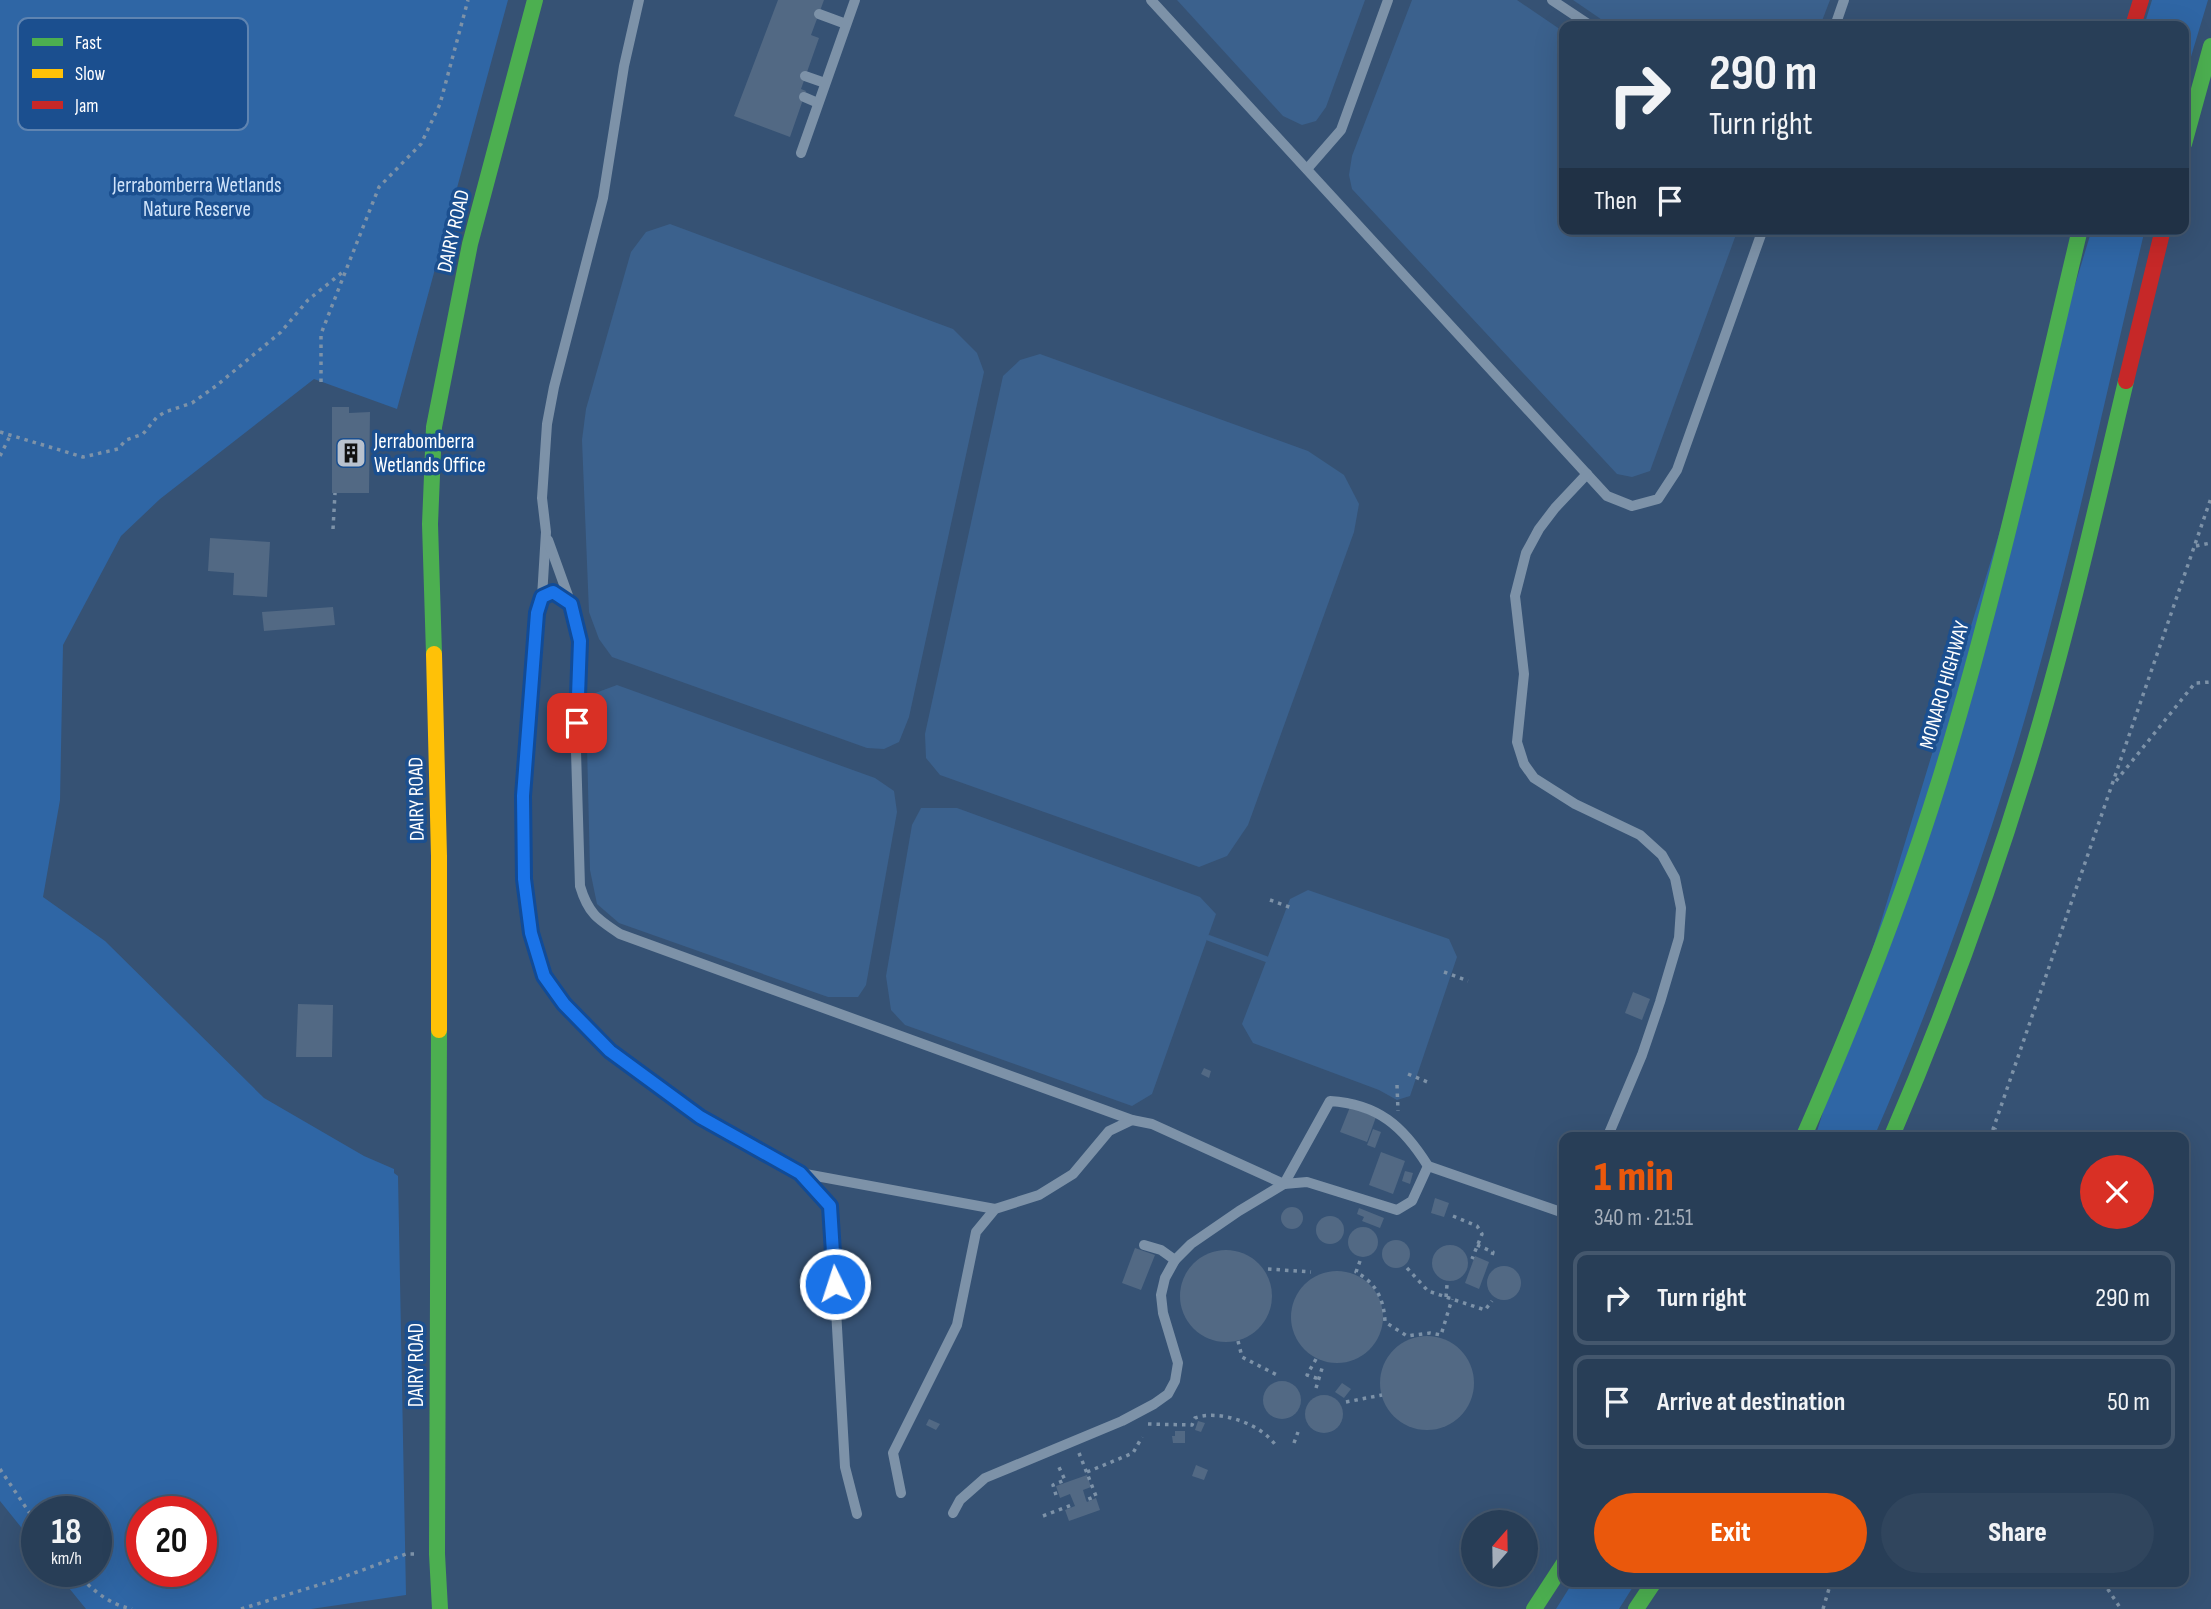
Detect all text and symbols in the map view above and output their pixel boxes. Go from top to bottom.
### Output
legend [18,18,248,130]
text: Fast [75,32,102,55]
text: 290 m [1709,45,1817,104]
icon: right [1594,49,1685,140]
text: Slow [75,63,105,86]
text: Jam [74,95,98,118]
text: Turn right [1709,105,1813,144]
park label: Jerrabomberra Wetlands Nature Reserve [111,173,282,222]
icon: arrive [1651,182,1689,220]
text: Then [1594,186,1637,217]
street label: DAIRY ROAD [432,187,475,275]
place label: Jerrabomberra Wetlands Office [373,429,486,478]
building icon: Jerrabomberra Wetlands Office [334,436,368,470]
street label: MONARO HIGHWAY [1914,618,1975,752]
pin [547,693,607,753]
icon: arrive [558,704,596,742]
street label: DAIRY ROAD [403,757,430,841]
text: 1 min [1594,1152,1674,1203]
button: close [2080,1155,2154,1229]
text: 340 m · 21:51 [1594,1204,1693,1232]
position arrow [798,1247,872,1321]
icon: right [1598,1279,1636,1317]
text: Turn right [1657,1283,1746,1314]
text: 290 m [2095,1283,2150,1314]
street label: DAIRY ROAD [404,1323,429,1407]
icon: arrive [1598,1383,1636,1421]
text: Arrive at destination [1657,1387,1845,1418]
text: 50 m [2107,1387,2150,1418]
button: Exit [1594,1493,1867,1573]
button: Share [1881,1493,2154,1573]
speed limit sign: 20 [126,1496,217,1587]
north arrow [1461,1510,1538,1587]
map controls [1461,1510,1538,1587]
text: 18 [51,1511,82,1554]
text: km/h [51,1548,82,1569]

